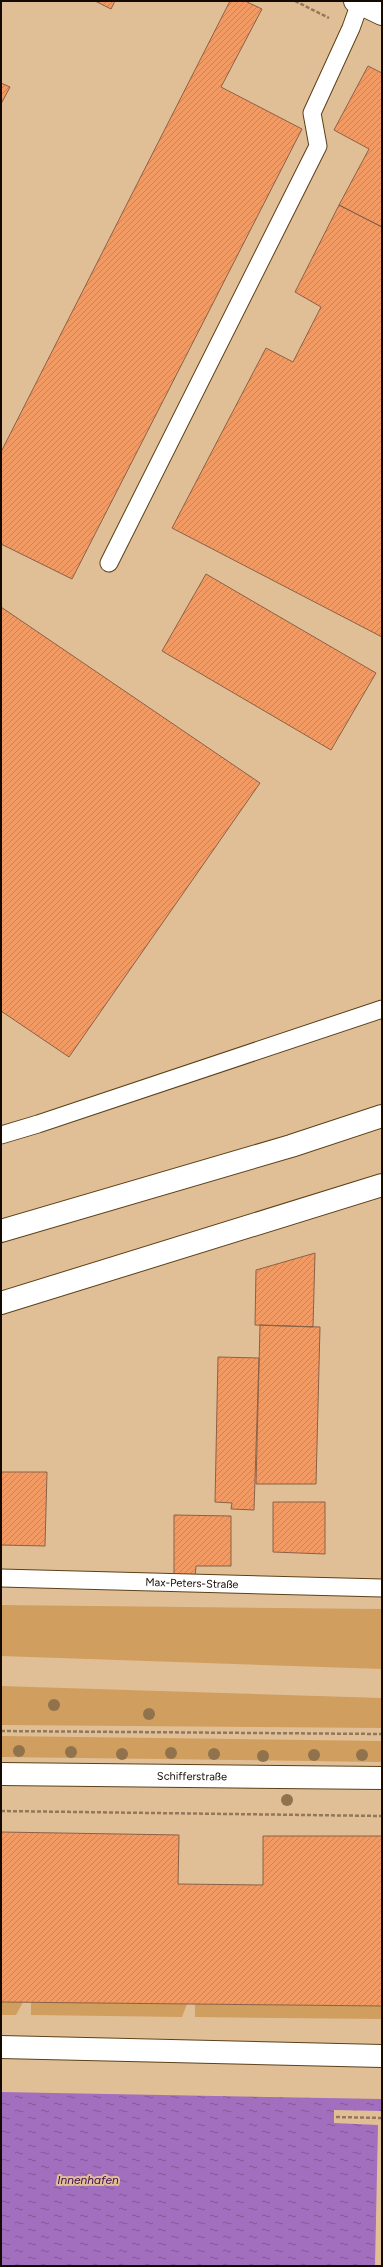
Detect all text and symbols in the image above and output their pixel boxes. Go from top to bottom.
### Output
street label: Max-Peters-Straße [145,1576,239,1591]
street label: Schifferstraße [157,1770,227,1783]
water label: Innenhafen [57,2173,119,2187]

